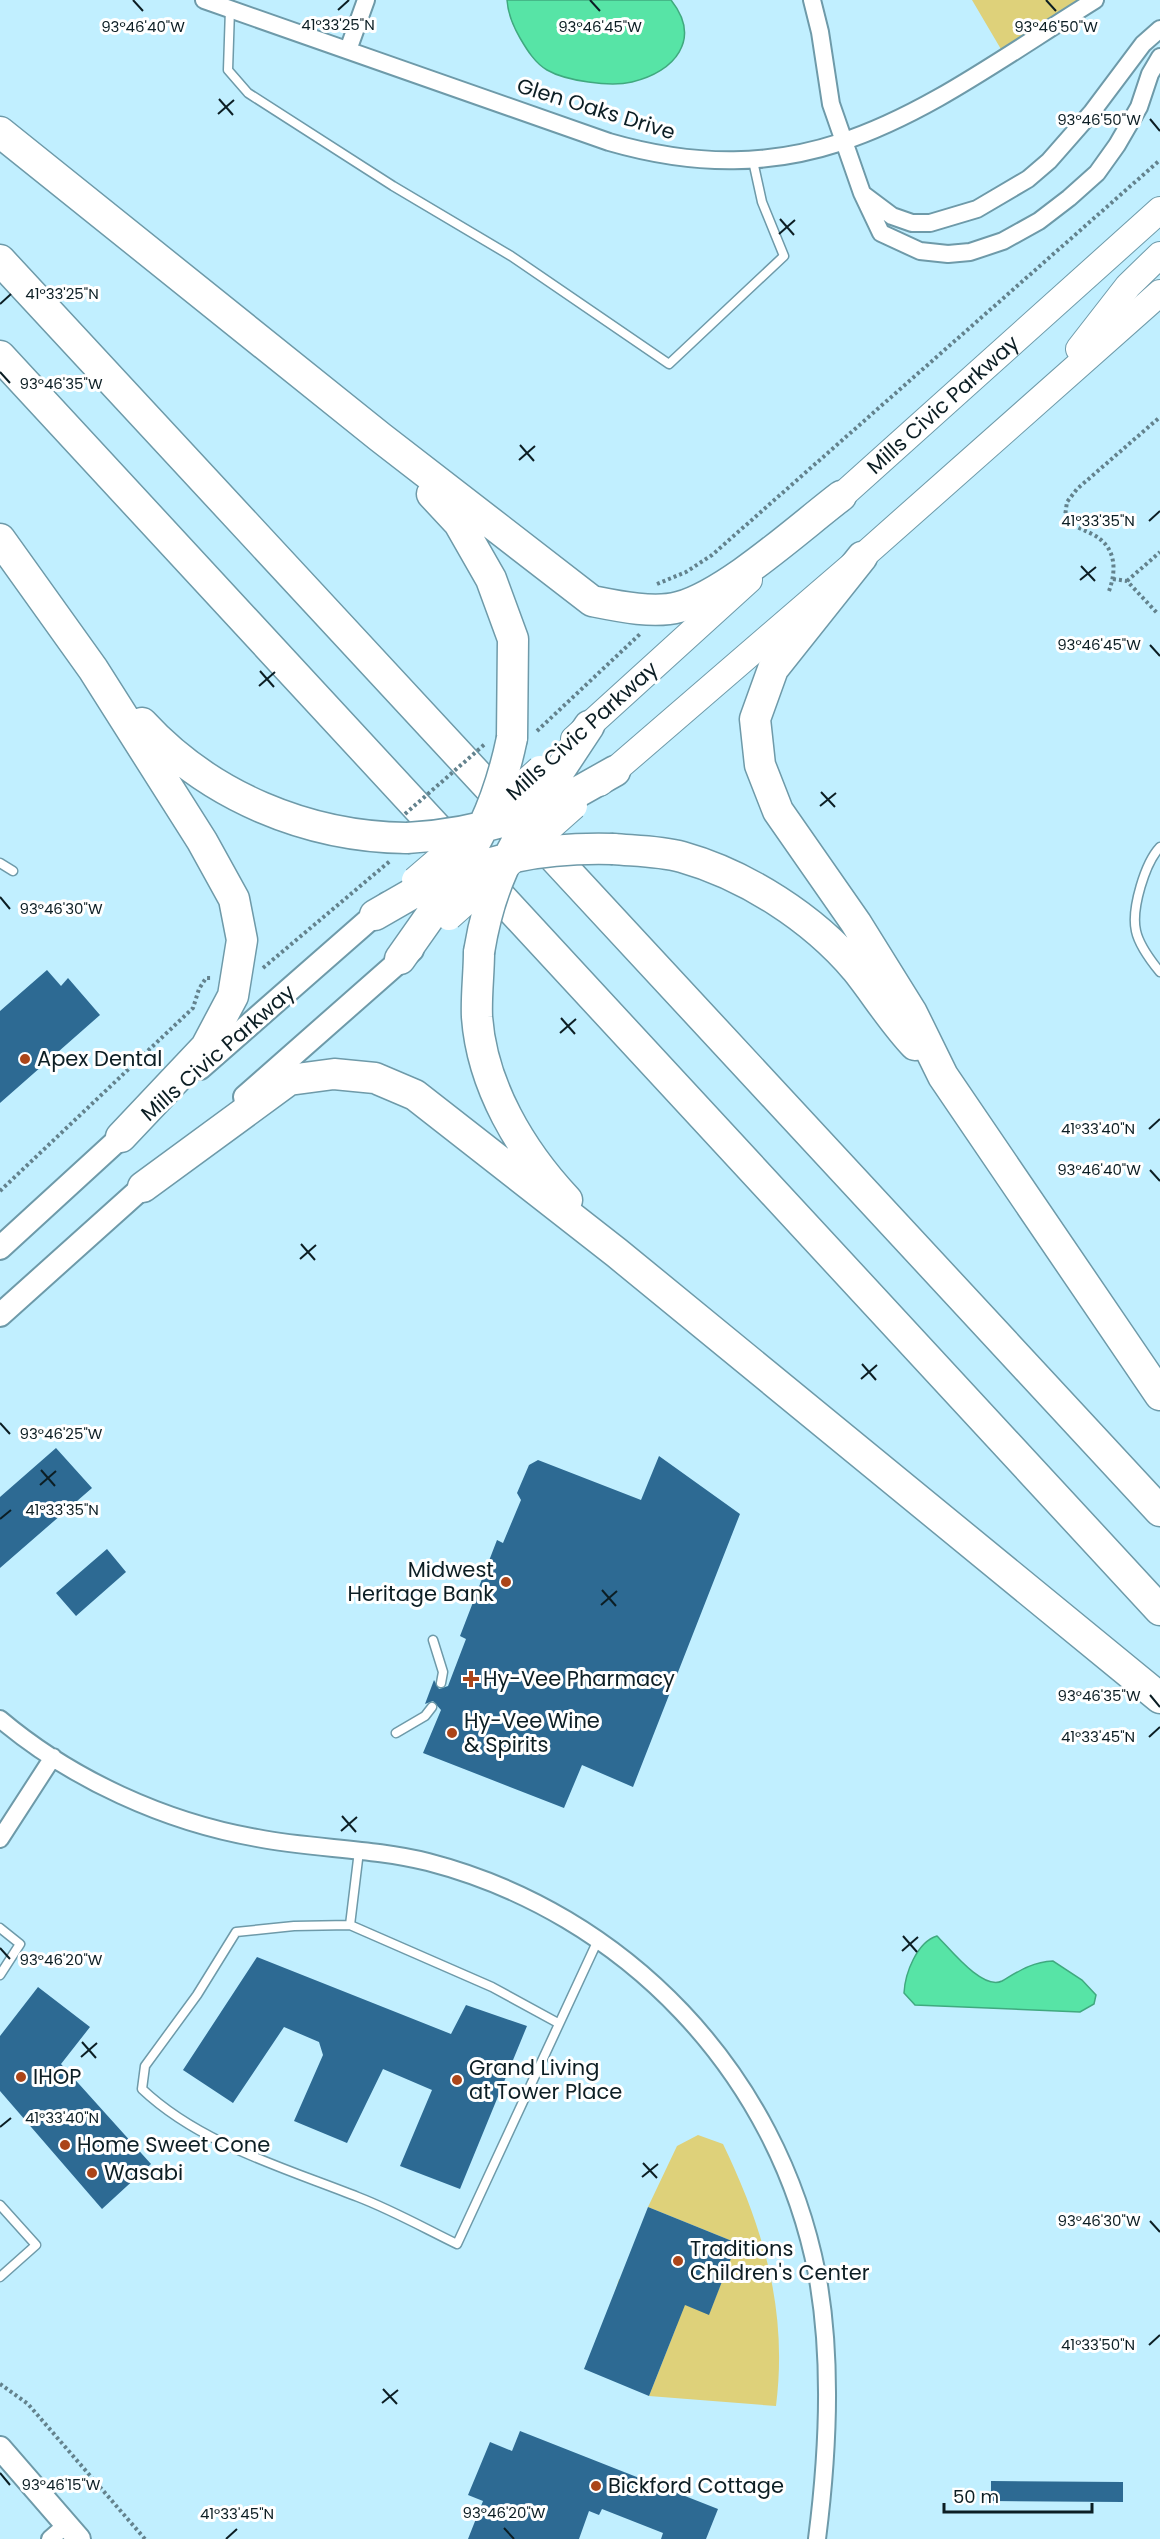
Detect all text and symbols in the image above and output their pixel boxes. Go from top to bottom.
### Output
text: 41°33'25"N [301,14,375,35]
text: 93°46'40"W [101,16,185,37]
text: 93°46'45"W [558,16,642,37]
text: 93°46'50"W [1014,16,1098,37]
street label: Glen Oaks Drive [513,71,679,146]
text: 93°46'50"W [1057,109,1141,130]
text: 41°33'25"N [25,283,99,304]
street label: Mills Civic Parkway [860,328,1025,480]
text: 93°46'35"W [19,373,103,394]
text: 41°33'35"N [1061,510,1135,531]
text: 93°46'45"W [1057,634,1141,655]
street label: Mills Civic Parkway [499,654,664,807]
text: 93°46'30"W [19,898,103,919]
street label: Mills Civic Parkway [135,978,301,1128]
place label: Apex Dental [37,1044,162,1073]
marker: Apex Dental [18,1052,32,1066]
text: 41°33'40"N [1061,1118,1135,1139]
text: 93°46'40"W [1057,1159,1141,1180]
text: 93°46'25"W [20,1423,103,1444]
text: 41°33'35"N [25,1499,99,1520]
place label: Midwest Heritage Bank [347,1555,494,1608]
marker: Midwest Heritage Bank [499,1575,513,1589]
place label: Hy-Vee Pharmacy [483,1664,675,1693]
marker: Hy-Vee Pharmacy [464,1672,478,1686]
text: 93°46'35"W [1057,1685,1141,1706]
place label: Hy-Vee Wine & Spirits [464,1706,600,1759]
marker: Hy-Vee Wine & Spirits [445,1726,459,1740]
text: 41°33'45"N [1061,1726,1135,1747]
text: 93°46'20"W [20,1949,103,1970]
place label: Grand Living at Tower Place [469,2053,622,2106]
place label: IHOP [33,2062,81,2091]
marker: IHOP [14,2070,28,2084]
marker: Grand Living at Tower Place [450,2073,464,2087]
text: 41°33'40"N [25,2107,99,2128]
place label: Home Sweet Cone [77,2130,270,2159]
marker: Home Sweet Cone [58,2138,72,2152]
place label: Wasabi [104,2158,183,2187]
marker: Wasabi [85,2166,99,2180]
text: 93°46'30"W [1057,2210,1141,2231]
place label: Traditions Children's Center [690,2234,870,2287]
marker: Traditions Children's Center [671,2254,685,2268]
text: 41°33'50"N [1061,2334,1135,2355]
place label: Bickford Cottage [608,2471,784,2500]
text: 93°46'15"W [21,2474,101,2495]
scale bar [944,2476,1092,2514]
marker: Bickford Cottage [589,2479,603,2493]
text: 50 m [953,2484,999,2509]
text: 93°46'20"W [463,2502,546,2523]
text: 41°33'45"N [200,2503,274,2524]

